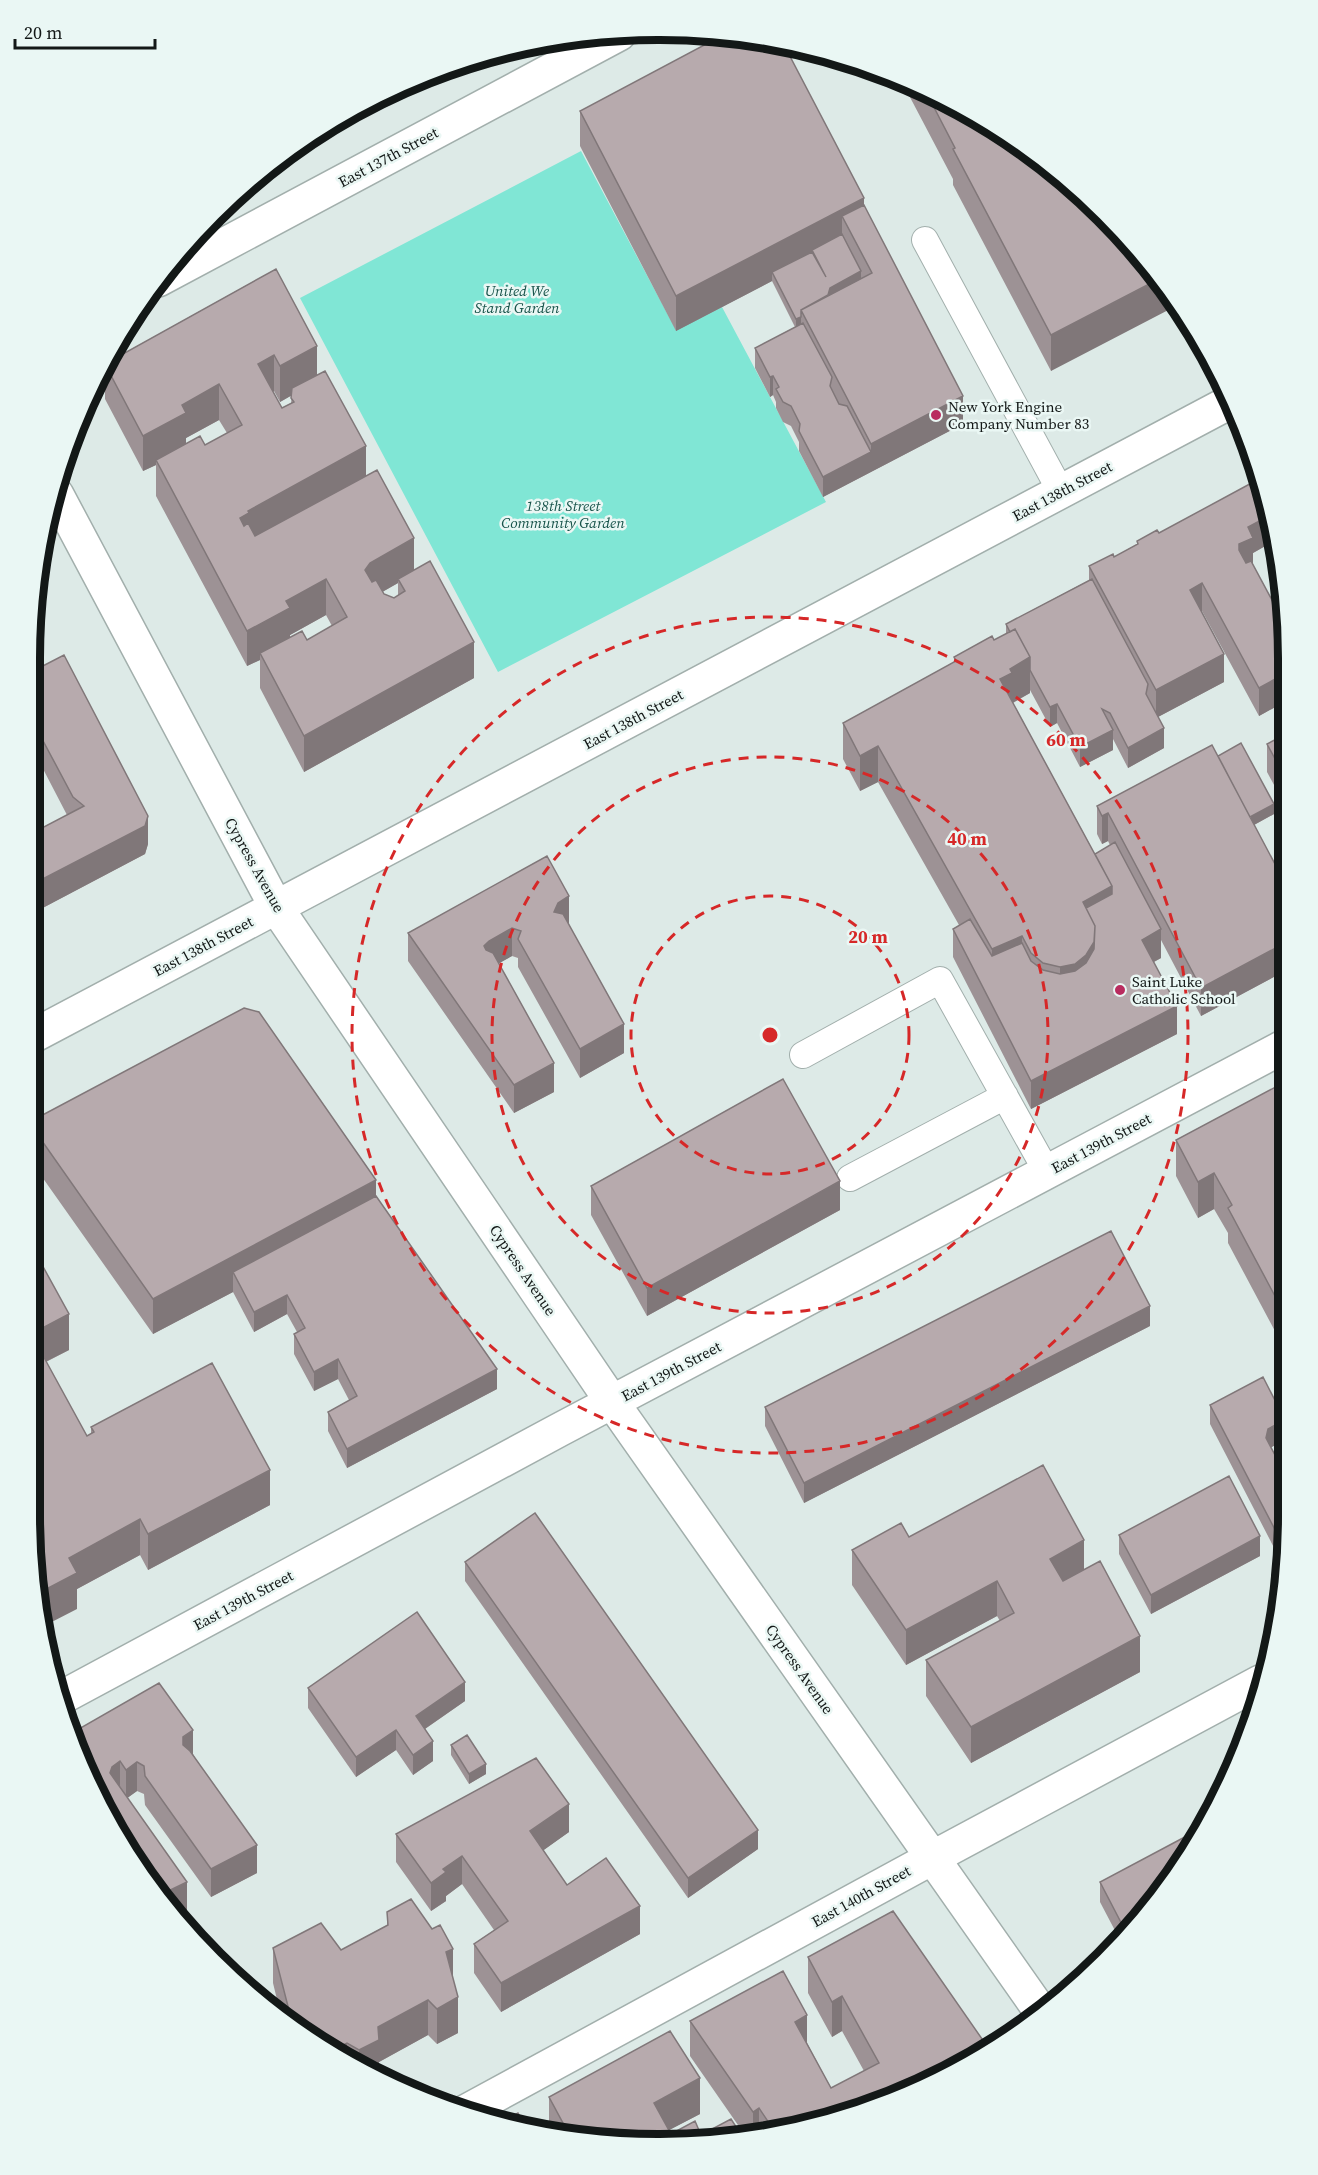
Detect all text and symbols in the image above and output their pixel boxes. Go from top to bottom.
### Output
scale bar [15,12,154,50]
text: 20 m [24,20,62,45]
street label: East 137th Street [334,122,442,192]
park label: United We Stand Garden [475,280,560,318]
place label: New York Engine Company Number 83 [948,396,1089,434]
marker: New York Engine Company Number 83 [929,408,943,422]
street label: East 138th Street [1008,456,1116,526]
park label: 138th Street Community Garden [501,495,625,533]
street label: East 138th Street [579,684,687,754]
text: 60 m [1046,727,1086,752]
street label: Cypress Avenue [220,814,290,917]
text: 40 m [947,826,987,851]
street label: East 138th Street [149,911,257,981]
text: 20 m [848,924,888,949]
place label: Saint Luke Catholic School [1132,971,1236,1009]
marker: Saint Luke Catholic School [1113,983,1127,997]
centre of rings [760,1025,780,1045]
street label: East 139th Street [1047,1108,1155,1178]
street label: Cypress Avenue [485,1220,561,1320]
street label: East 139th Street [617,1336,725,1406]
street label: East 139th Street [189,1565,297,1635]
street label: Cypress Avenue [761,1620,839,1719]
street label: East 140th Street [808,1860,914,1932]

